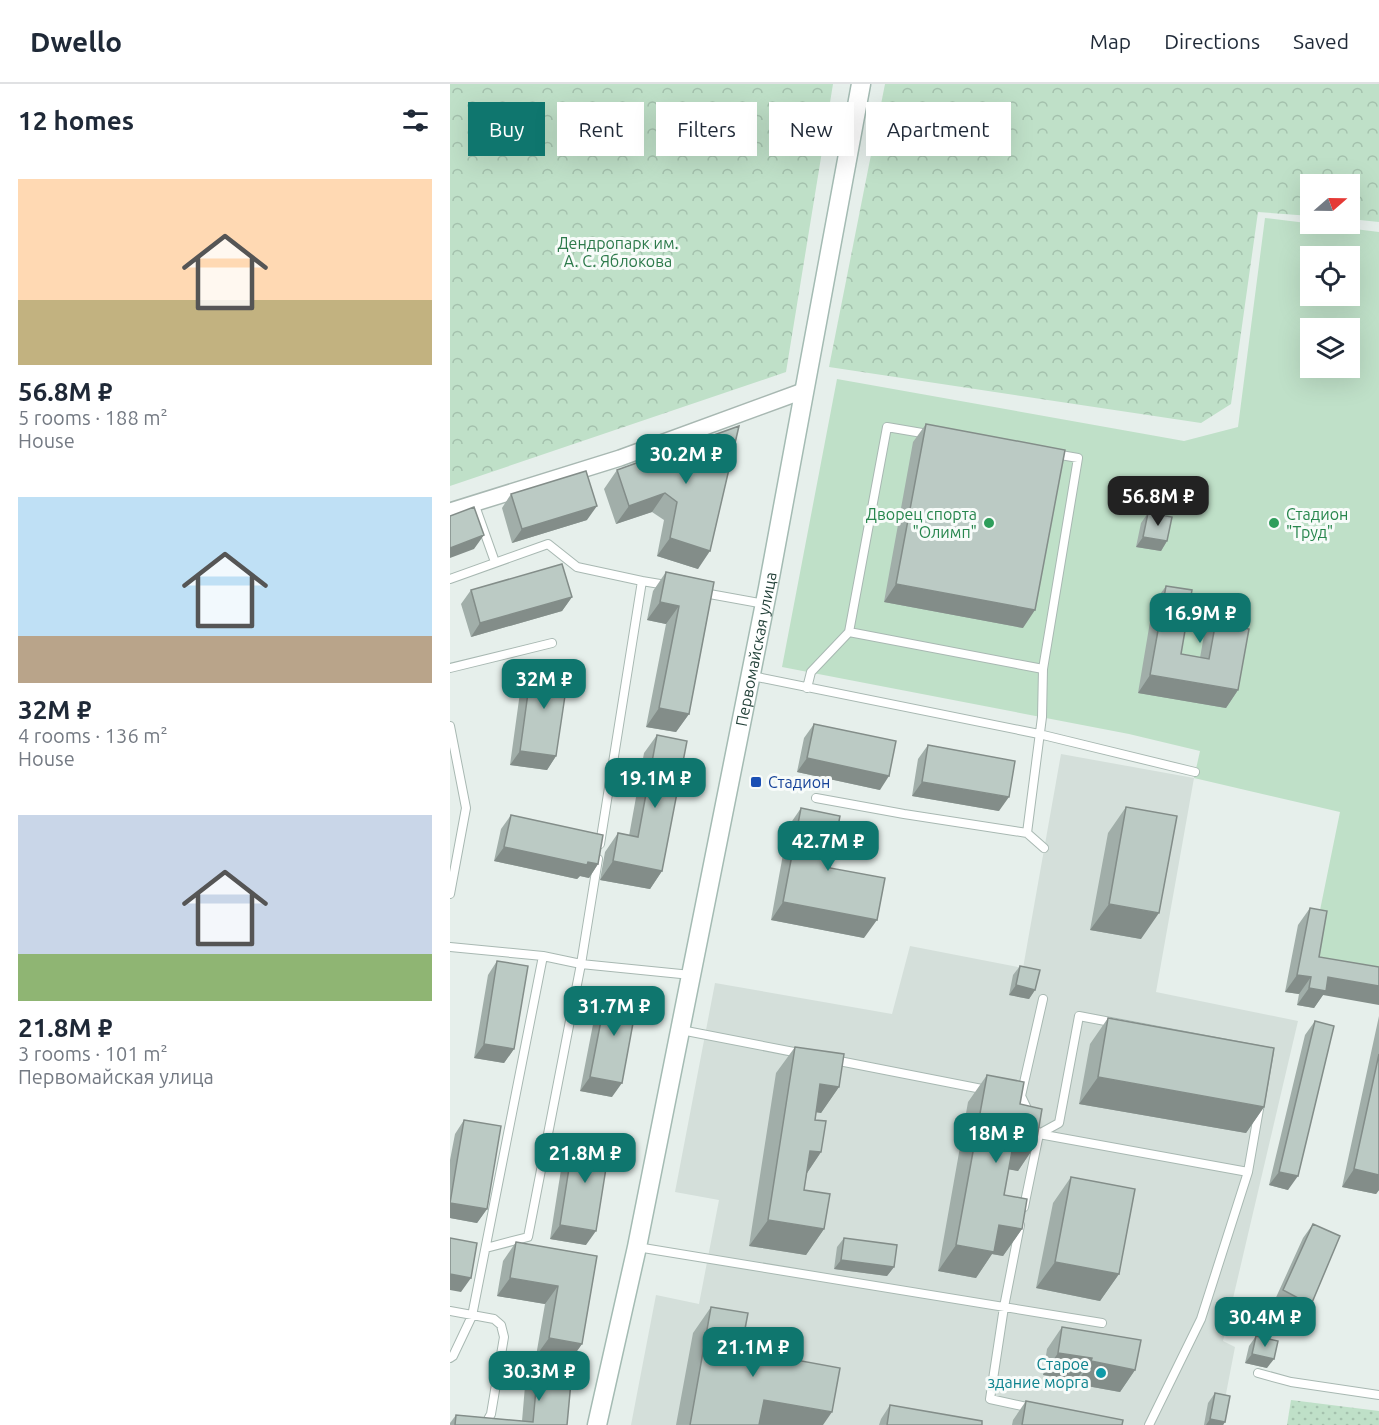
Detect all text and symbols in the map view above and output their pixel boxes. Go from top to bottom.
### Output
text: Dwello [30,26,122,57]
text: Map [1090,29,1131,53]
text: Directions [1164,29,1260,53]
text: Saved [1293,29,1349,53]
chip: Buy [468,102,545,156]
chip: Rent [557,102,644,156]
chip: Filters [656,102,757,156]
chip: New [769,102,854,156]
chip: Apartment [866,102,1011,156]
icon: filters [399,104,432,137]
text: 12 homes [18,106,134,135]
north arrow [1300,174,1360,234]
map controls [1300,174,1360,378]
icon: home [171,218,279,326]
park label: Дендропарк им. А. С. Яблокова [557,234,679,270]
button: locate [1300,246,1360,306]
button: layers [1300,318,1360,378]
text: 56.8M ₽ [18,377,112,406]
text: 5 rooms · 188 m² [18,406,168,429]
text: House [18,429,75,452]
pin: 30.2M ₽ [631,434,741,485]
text: 30.2M ₽ [650,442,722,465]
pin: 56.8M ₽ [1103,476,1213,527]
text: 56.8M ₽ [1122,484,1194,507]
place label: Дворец спорта "Олимп" [866,505,977,541]
place label: Стадион "Труд" [1286,505,1348,541]
marker: Дворец спорта "Олимп" [982,516,996,530]
marker: Стадион "Труд" [1267,516,1281,530]
icon: home [171,536,279,644]
street label: Первомайская улица [732,571,780,728]
pin: 16.9M ₽ [1145,593,1255,644]
text: 16.9M ₽ [1164,601,1236,624]
pin: 32M ₽ [502,659,586,710]
text: 32M ₽ [516,667,572,690]
text: 32M ₽ [18,695,91,724]
text: 4 rooms · 136 m² [18,724,168,747]
text: House [18,747,75,770]
pin: 19.1M ₽ [600,758,710,809]
text: 19.1M ₽ [619,766,691,789]
place label: Стадион [768,773,830,791]
marker: Стадион [749,775,763,789]
pin: 42.7M ₽ [773,821,883,872]
text: 42.7M ₽ [792,829,864,852]
icon: home [171,854,279,962]
pin: 31.7M ₽ [559,986,669,1037]
text: 31.7M ₽ [578,994,650,1017]
text: 21.8M ₽ [18,1013,112,1042]
text: 3 rooms · 101 m² [18,1042,168,1065]
text: Первомайская улица [18,1065,214,1088]
pin: 18M ₽ [954,1113,1038,1164]
text: 18M ₽ [968,1121,1024,1144]
pin: 21.8M ₽ [530,1133,640,1184]
text: 21.8M ₽ [549,1141,621,1164]
pin: 30.4M ₽ [1210,1297,1320,1348]
text: 30.4M ₽ [1229,1305,1301,1328]
pin: 21.1M ₽ [698,1327,808,1378]
text: 21.1M ₽ [717,1335,789,1358]
pin: 30.3M ₽ [484,1351,594,1402]
place label: Старое здание морга [987,1355,1089,1391]
text: 30.3M ₽ [503,1359,575,1382]
marker: Старое здание морга [1094,1366,1108,1380]

